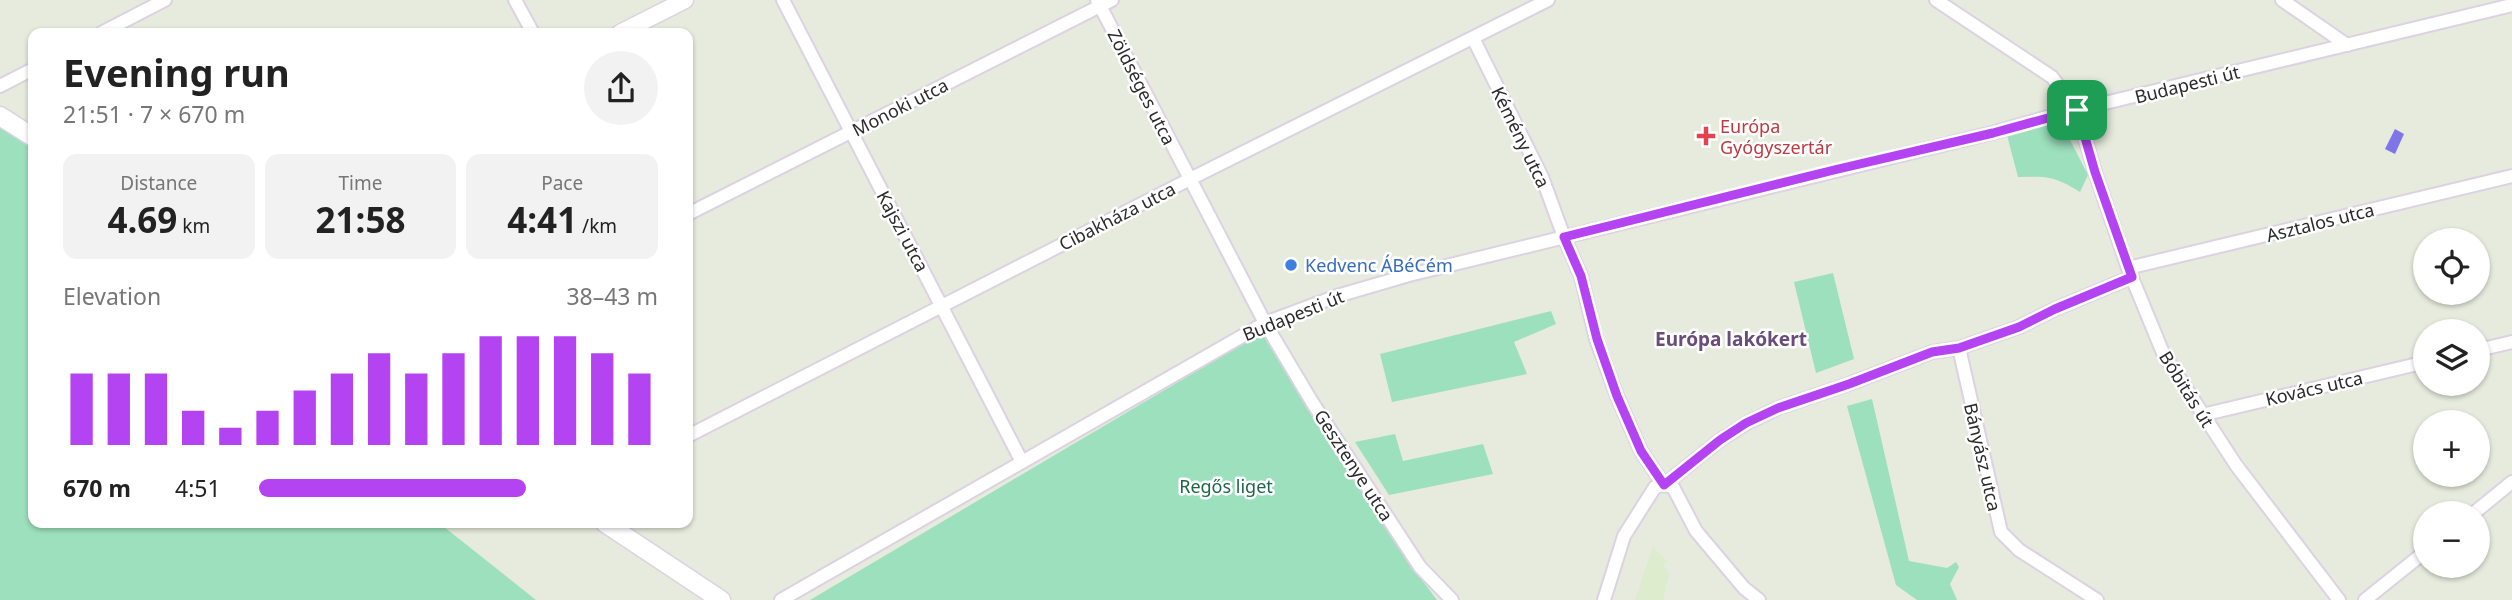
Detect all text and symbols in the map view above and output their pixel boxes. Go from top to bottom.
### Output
street label: Zöldséges utca [1103,25,1181,149]
text: Evening run [63,46,290,98]
button: share [584,51,658,125]
street label: Budapesti út [2132,59,2242,109]
street label: Monoki utca [848,73,952,141]
pin [2047,80,2107,140]
street label: Kémény utca [1486,82,1556,192]
icon: arrive [2058,91,2096,129]
text: 21:51 · 7 × 670 m [63,98,245,130]
place label: Európa Gyógyszertár [1720,114,1833,159]
marker: Európa Gyógyszertár [1698,128,1714,144]
text: Distance [120,170,197,196]
text: Time [339,170,382,196]
text: Pace [541,170,583,196]
street label: Cibakháza utca [1055,176,1179,256]
street label: Kajszi utca [872,186,934,276]
text: 4.69 [107,196,177,243]
text: 21:58 [316,196,405,243]
text: 4:41 [507,196,577,243]
street label: Asztalos utca [2264,197,2376,247]
text: km [177,213,210,239]
text: /km [577,213,617,239]
map controls [2413,228,2490,578]
button: locate [2413,228,2490,305]
place label: Kedvenc ÁBéCém [1305,253,1453,277]
marker: Kedvenc ÁBéCém [1283,257,1299,273]
text: Elevation [63,280,161,312]
text: 38–43 m [566,280,658,312]
street label: Budapesti út [1239,284,1348,346]
button: layers [2413,319,2490,396]
district label: Európa lakókert [1655,326,1807,352]
street label: Bóbitás út [2154,346,2220,432]
street label: Kovács utca [2263,365,2365,411]
street label: Bányász utca [1959,401,2007,513]
street label: Gesztenye utca [1309,405,1399,525]
button: + [2413,410,2490,487]
text: 670 m [63,472,131,504]
text: 4:51 [175,472,221,504]
park label: Regős liget [1179,474,1273,498]
button: − [2413,501,2490,578]

